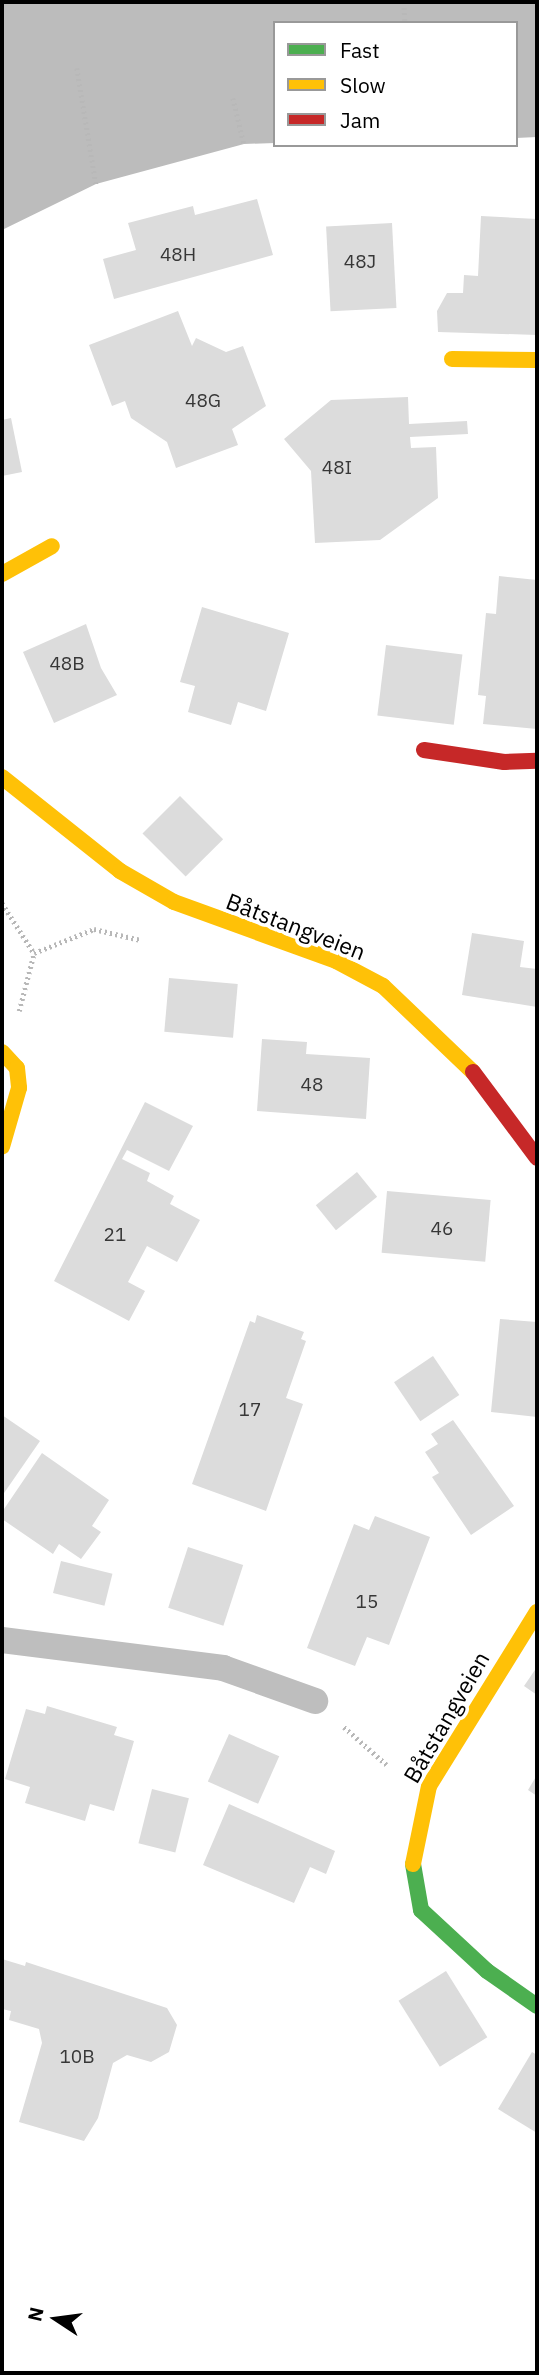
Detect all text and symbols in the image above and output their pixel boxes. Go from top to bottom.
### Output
legend [273,21,518,147]
text: Fast [340,36,380,64]
text: Slow [340,71,386,99]
text: Jam [340,106,380,134]
house number: 48H [160,244,196,266]
house number: 48J [344,251,376,273]
house number: 48G [185,390,221,412]
house number: 48I [322,457,352,479]
house number: 48B [49,653,85,675]
street label: Båtstangveien [222,887,370,965]
house number: 48 [301,1074,323,1096]
house number: 46 [431,1218,453,1240]
house number: 21 [104,1224,126,1246]
house number: 17 [239,1399,261,1421]
house number: 15 [356,1591,378,1613]
street label: Båtstangveien [397,1646,495,1788]
house number: 10B [59,2046,95,2068]
north arrow [21,2284,91,2354]
text: N [22,2305,49,2324]

